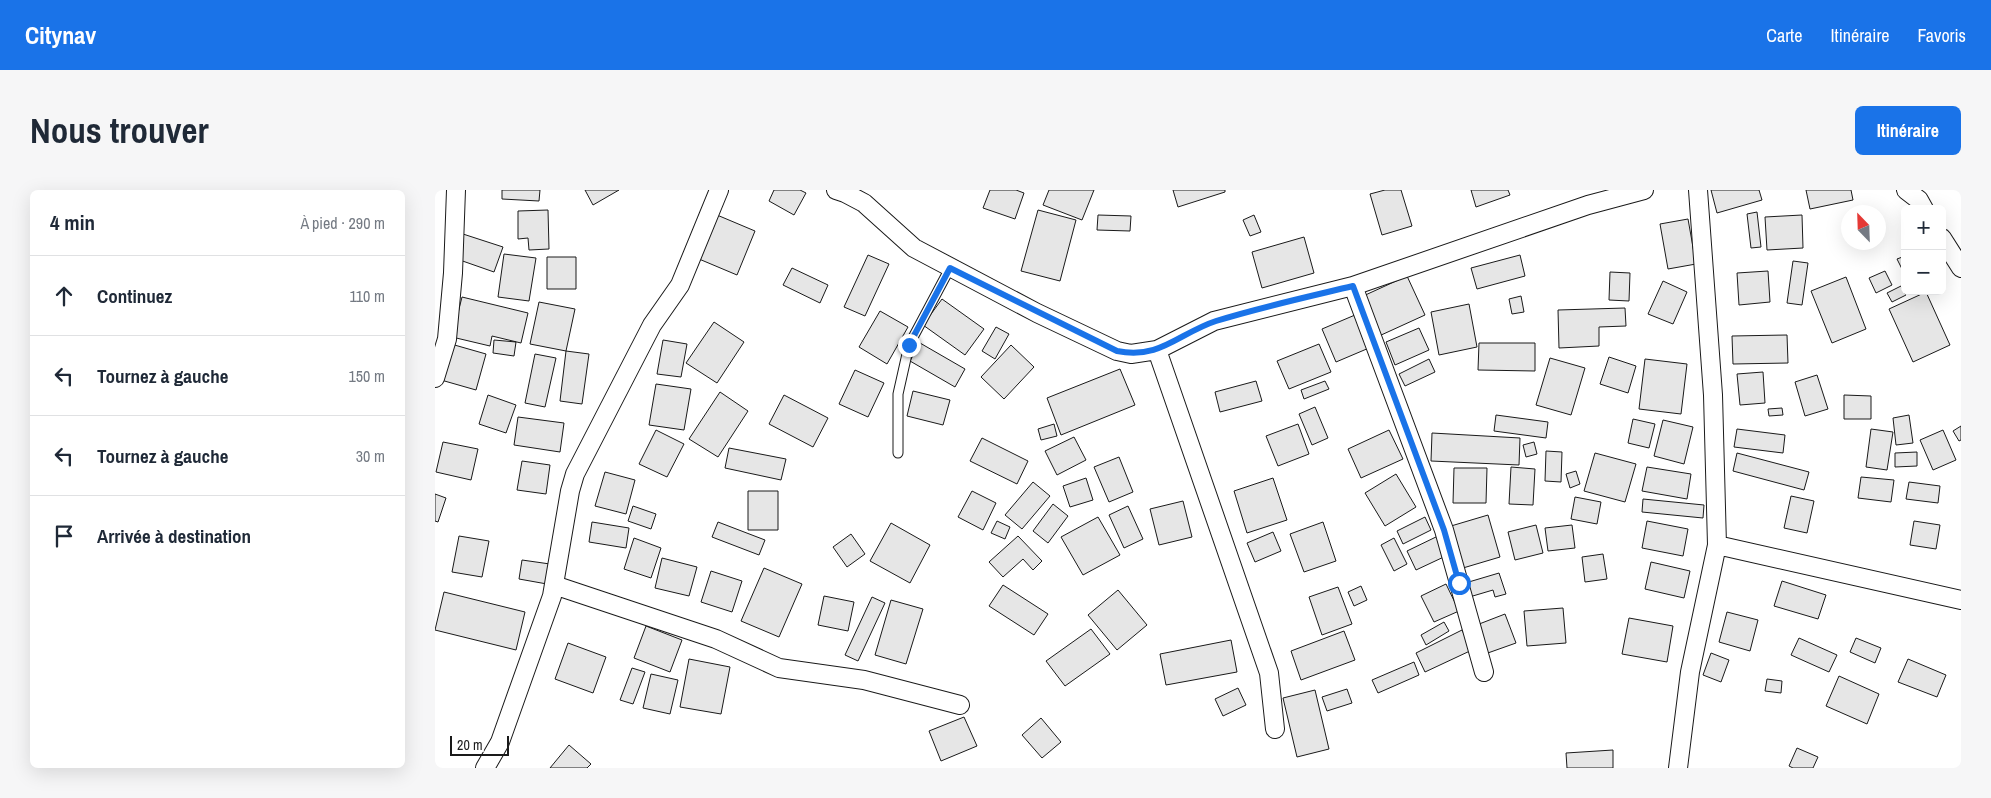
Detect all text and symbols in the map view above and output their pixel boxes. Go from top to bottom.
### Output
text: Citynav [25,19,96,51]
text: Carte [1766,23,1802,48]
text: Itinéraire [1830,23,1890,48]
text: Favoris [1918,23,1966,48]
button: Itinéraire [1855,106,1961,155]
text: Nous trouver [30,107,209,154]
north arrow [1841,205,1886,250]
map controls [1901,205,1946,295]
button: + [1901,205,1946,250]
text: 4 min [50,208,95,237]
text: À pied · 290 m [300,212,385,234]
button: − [1901,250,1946,295]
icon: ahead [50,282,78,310]
text: Continuez [97,283,172,309]
text: 110 m [349,285,385,307]
route end [898,334,921,357]
icon: left [50,362,78,390]
text: Tournez à gauche [97,363,228,389]
text: 150 m [349,365,385,387]
icon: left [50,442,78,470]
text: Tournez à gauche [97,443,228,469]
text: 30 m [356,445,385,467]
icon: arrive [50,522,78,550]
text: Arrivée à destination [97,523,251,549]
route start [1448,572,1471,595]
scale bar [450,733,509,756]
text: 20 m [457,736,483,754]

